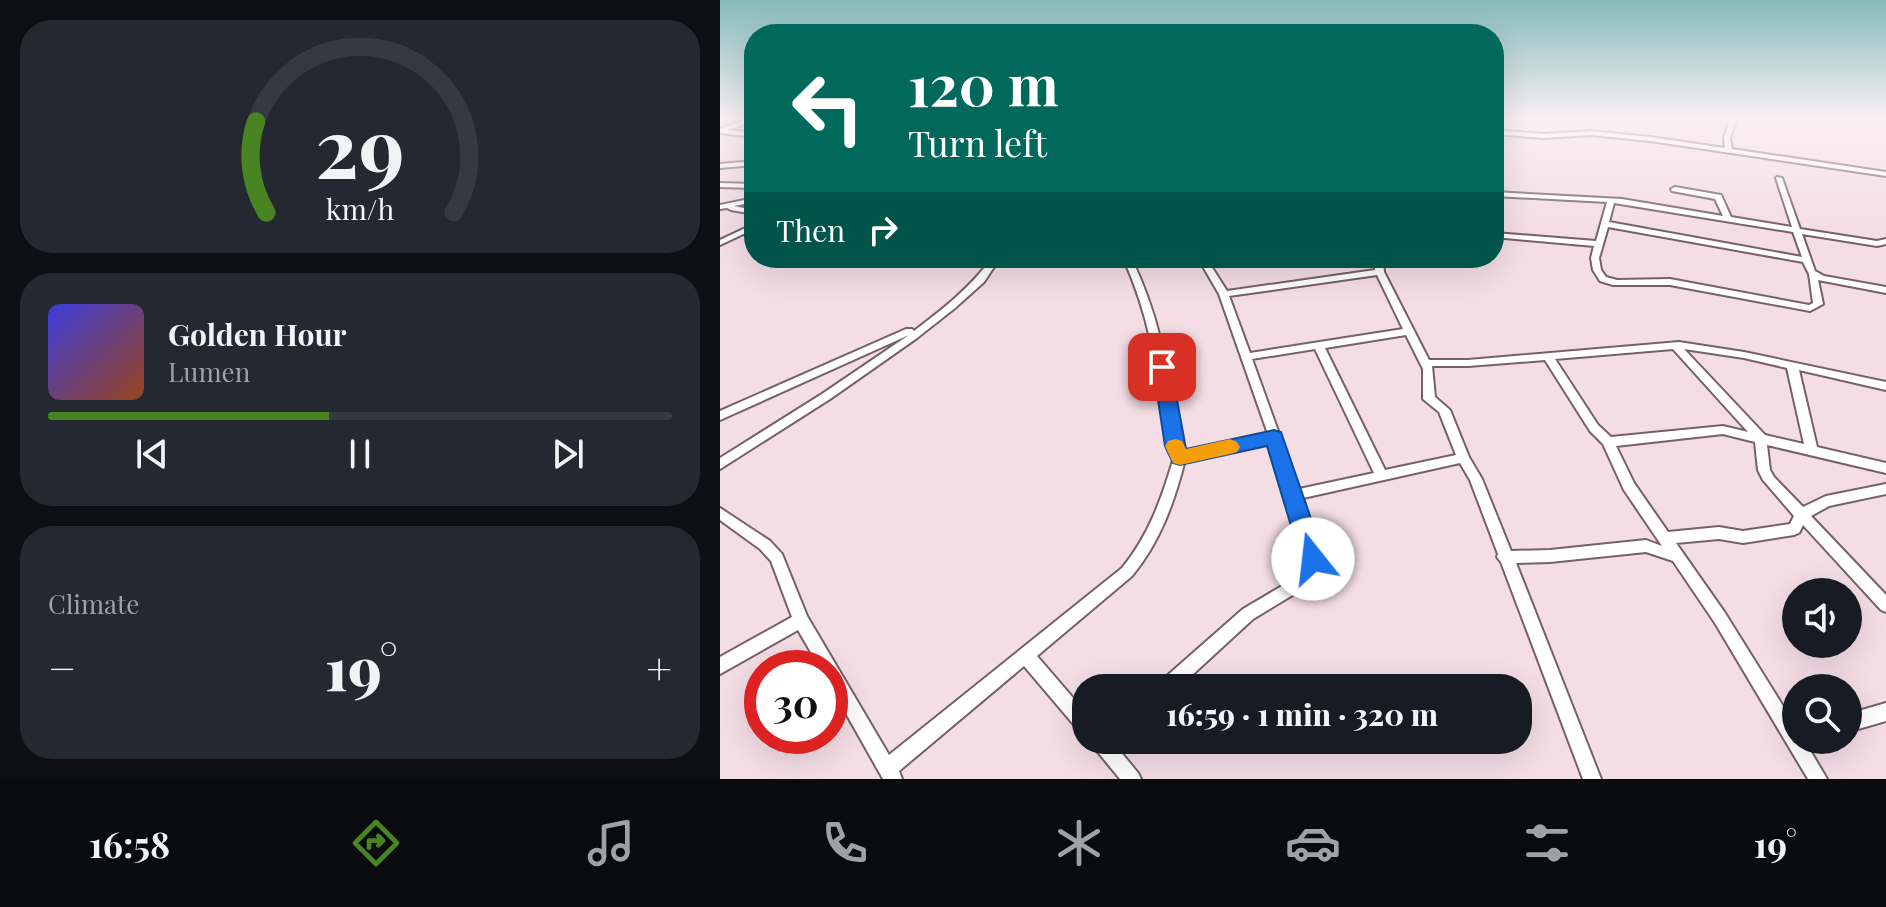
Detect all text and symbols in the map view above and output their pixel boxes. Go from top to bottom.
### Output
text: 120 m [908,46,1059,121]
icon: left [776,56,880,160]
text: 29 [315,88,405,199]
text: Turn left [908,118,1047,166]
text: km/h [326,189,394,227]
icon: right [861,208,905,252]
text: Then [776,210,845,250]
text: Golden Hour [168,314,347,354]
pin [1128,333,1196,401]
icon: arrive [1140,345,1184,389]
text: Lumen [168,354,250,389]
icon: previous [130,432,174,476]
icon: pause [338,432,382,476]
icon: next [546,432,590,476]
position arrow [1271,517,1355,601]
map controls [1782,578,1862,754]
button: sound [1782,578,1862,658]
text: Climate [48,586,139,621]
text: 19° [325,626,398,706]
text: − [48,637,76,696]
text: + [646,637,672,696]
speed limit sign: 30 [744,650,848,754]
button: search [1782,674,1862,754]
text: 16:59 · 1 min · 320 m [1166,694,1438,734]
icon: directions [348,815,404,871]
icon: music [583,815,639,871]
icon: phone [817,815,873,871]
icon: climate [1051,815,1107,871]
icon: car [1285,815,1341,871]
icon: filters [1519,815,1575,871]
text: 16:58 [89,819,170,867]
text: 19° [1753,819,1797,867]

